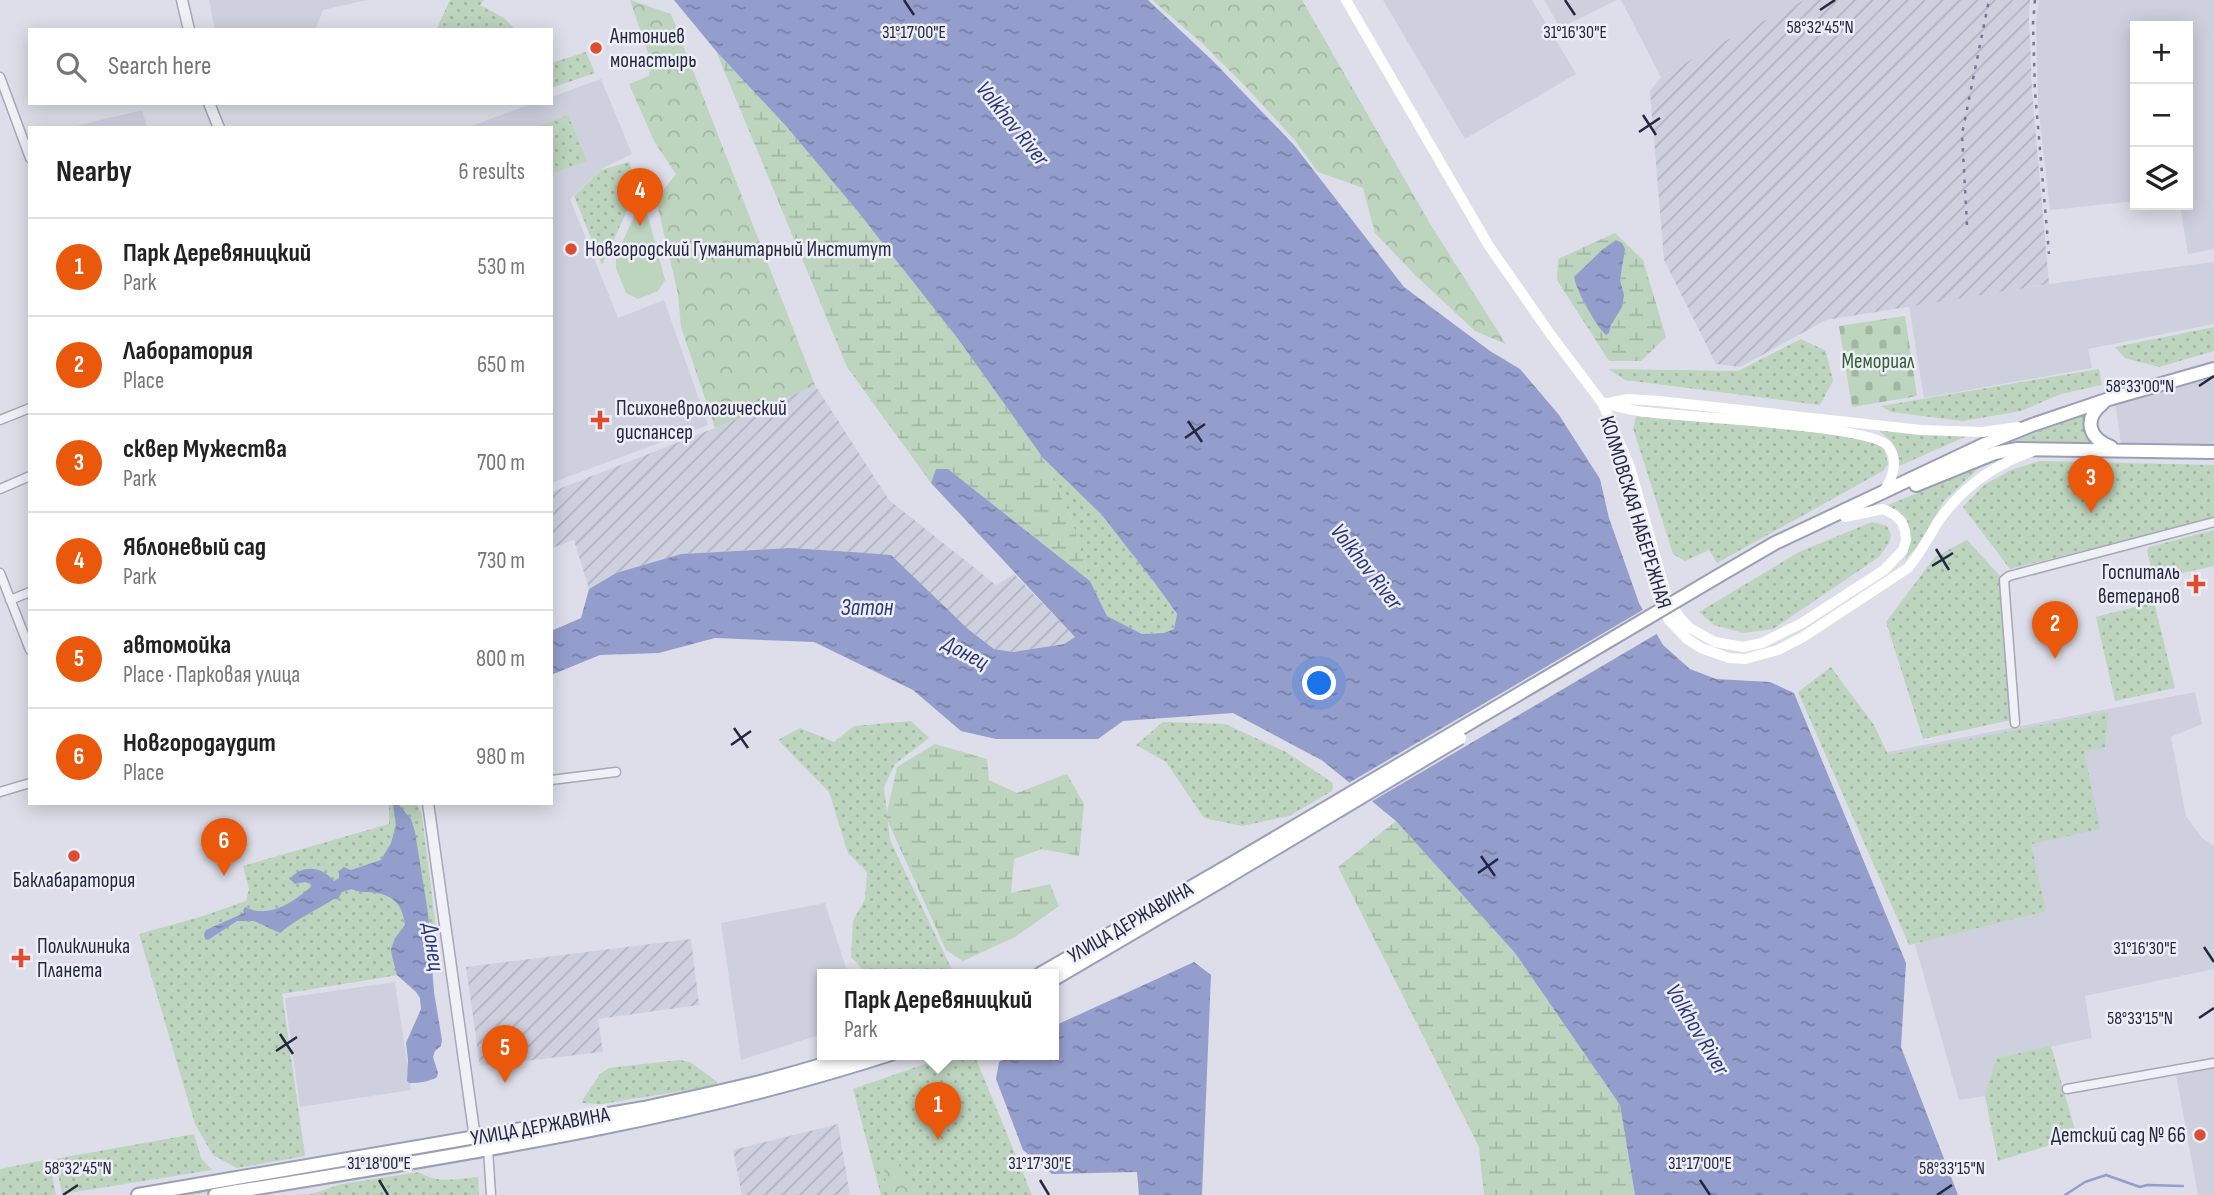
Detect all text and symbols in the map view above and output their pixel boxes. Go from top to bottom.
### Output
text: 58°32'45"N [1786,17,1854,38]
map controls [2130,21,2193,210]
button: + [2130,21,2193,84]
text: 31°17'00"E [882,22,946,43]
text: 31°16'30"E [1543,22,1607,43]
place label: Антониев монастырь [609,24,697,73]
search box [28,28,553,105]
marker: Антониев монастырь [588,40,604,56]
icon: search [52,48,90,86]
text: Search here [108,51,211,82]
water label: Volkhov River [970,76,1056,173]
button: − [2130,84,2193,147]
button: layers [2130,147,2193,210]
text: Nearby [56,154,132,190]
text: 6 results [459,158,525,186]
pin: 4 [617,168,663,226]
place label: Новгородский Гуманитарный Институт [585,237,892,262]
text: Парк Деревяницкий [123,238,311,269]
marker: Новгородский Гуманитарный Институт [563,241,579,257]
text: 1 [74,253,84,281]
text: 530 m [477,253,525,281]
text: Park [123,269,157,297]
text: Лаборатория [123,336,253,367]
park label: Мемориал [1842,349,1915,374]
text: 2 [74,351,84,379]
text: 650 m [477,351,525,379]
text: Place [123,367,164,395]
text: 58°33'00"N [2106,376,2174,397]
place label: Психоневрологический диспансер [616,396,787,445]
marker: Психоневрологический диспансер [590,410,610,430]
street label: КОЛМОВСКАЯ НАБЕРЕЖНАЯ [1594,413,1677,611]
text: сквер Мужества [123,434,287,465]
text: 3 [74,449,84,477]
text: 700 m [477,449,525,477]
pin: 3 [2068,455,2114,513]
text: Park [123,465,157,493]
water label: Volkhov River [1324,518,1409,616]
text: Яблоневый сад [123,532,266,563]
text: 4 [74,547,84,575]
text: 730 m [477,547,525,575]
place label: Госпиталь ветеранов [2098,560,2180,609]
text: Park [123,563,157,591]
marker: Госпиталь ветеранов [2186,574,2206,594]
water label: Затон [841,594,894,622]
pin: 2 [2032,601,2078,659]
water label: Донец [936,628,994,677]
text: автомойка [123,630,231,661]
text: 5 [74,645,84,673]
text: 800 m [476,645,525,673]
text: Place · Парковая улица [123,661,300,689]
your location [1302,666,1336,700]
text: Новгородаудит [123,728,276,759]
text: 6 [74,743,84,771]
text: 980 m [476,743,525,771]
text: Place [123,759,164,787]
pin: 6 [201,818,247,876]
marker: Баклабаратория [66,848,82,864]
place label: Баклабаратория [13,868,135,893]
street label: УЛИЦА ДЕРЖАВИНА [1063,876,1198,968]
water label: Донец [416,919,450,973]
place label: Поликлиника Планета [37,934,130,983]
text: 31°16'30"E [2113,938,2177,959]
marker: Поликлиника Планета [11,948,31,968]
popup [817,969,1059,1060]
water label: Volkhov River [1659,979,1736,1081]
text: Парк Деревяницкий [844,985,1032,1016]
text: 58°33'15"N [2107,1008,2173,1029]
text: Park [844,1016,878,1044]
pin: 5 [482,1025,528,1083]
pin: 1 [915,1082,961,1140]
street label: УЛИЦА ДЕРЖАВИНА [469,1102,612,1151]
place label: Детский сад № 66 [2051,1123,2186,1148]
marker: Детский сад № 66 [2192,1127,2208,1143]
text: 31°18'00"E [347,1153,411,1174]
text: 31°17'30"E [1008,1153,1072,1174]
text: 31°17'00"E [1668,1153,1732,1174]
text: 58°32'45"N [44,1158,112,1179]
text: 58°33'15"N [1919,1158,1985,1179]

